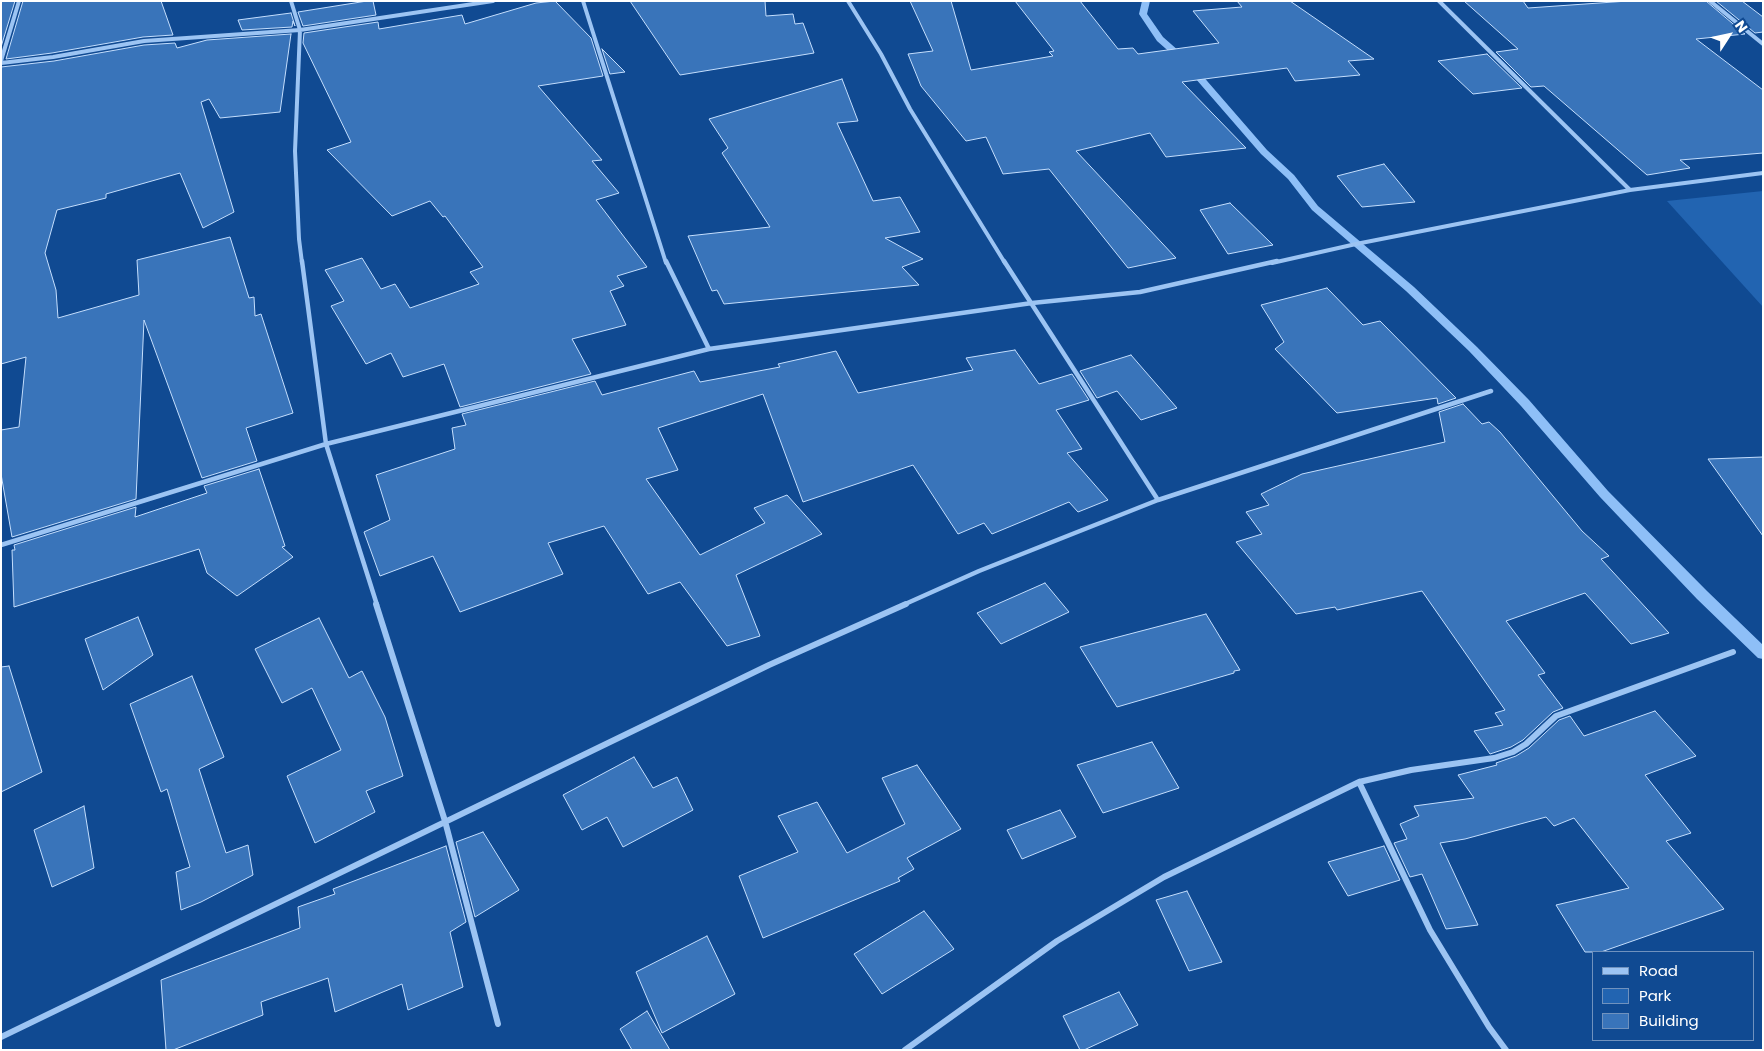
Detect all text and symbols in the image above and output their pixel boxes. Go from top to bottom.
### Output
north arrow [1704,10,1754,60]
text: N [1730,16,1752,36]
legend [1592,951,1754,1041]
text: Road [1639,960,1678,981]
text: Park [1639,985,1671,1006]
text: Building [1639,1010,1699,1031]

